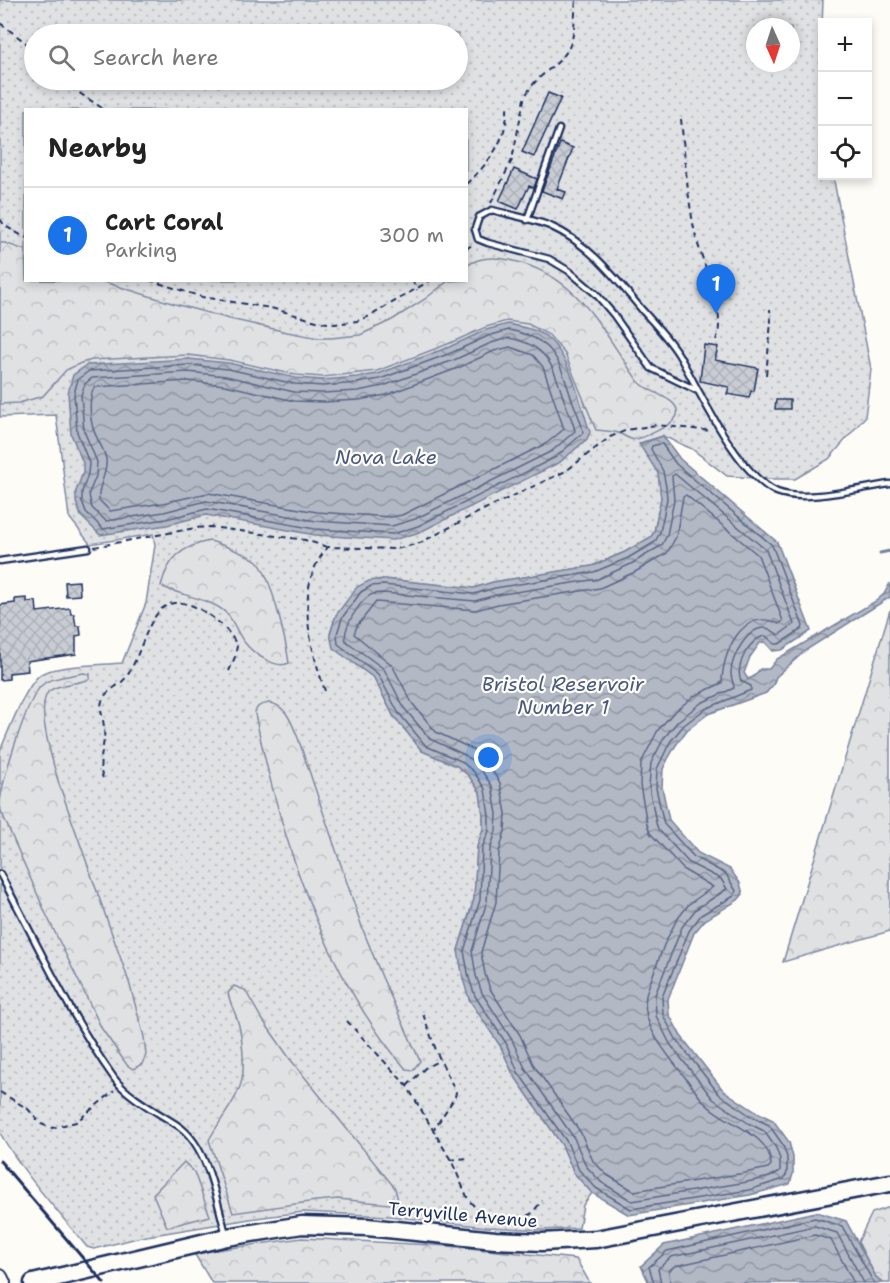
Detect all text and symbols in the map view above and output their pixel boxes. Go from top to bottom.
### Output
north arrow [746,18,800,72]
map controls [818,18,872,180]
button: + [818,18,872,72]
search box [24,24,468,90]
icon: search [45,41,78,74]
text: Search here [93,43,219,72]
button: − [818,72,872,126]
button: locate [818,126,872,180]
text: Nearby [48,130,147,165]
text: Cart Coral [105,208,224,237]
text: 1 [63,222,72,248]
text: 300 m [378,222,444,248]
text: Parking [105,237,177,263]
pin: 1 [696,264,736,314]
water label: Nova Lake [335,444,437,470]
water label: Bristol Reservoir Number 1 [482,671,645,720]
your location [474,743,503,772]
street label: Terryville Avenue [387,1197,539,1233]

